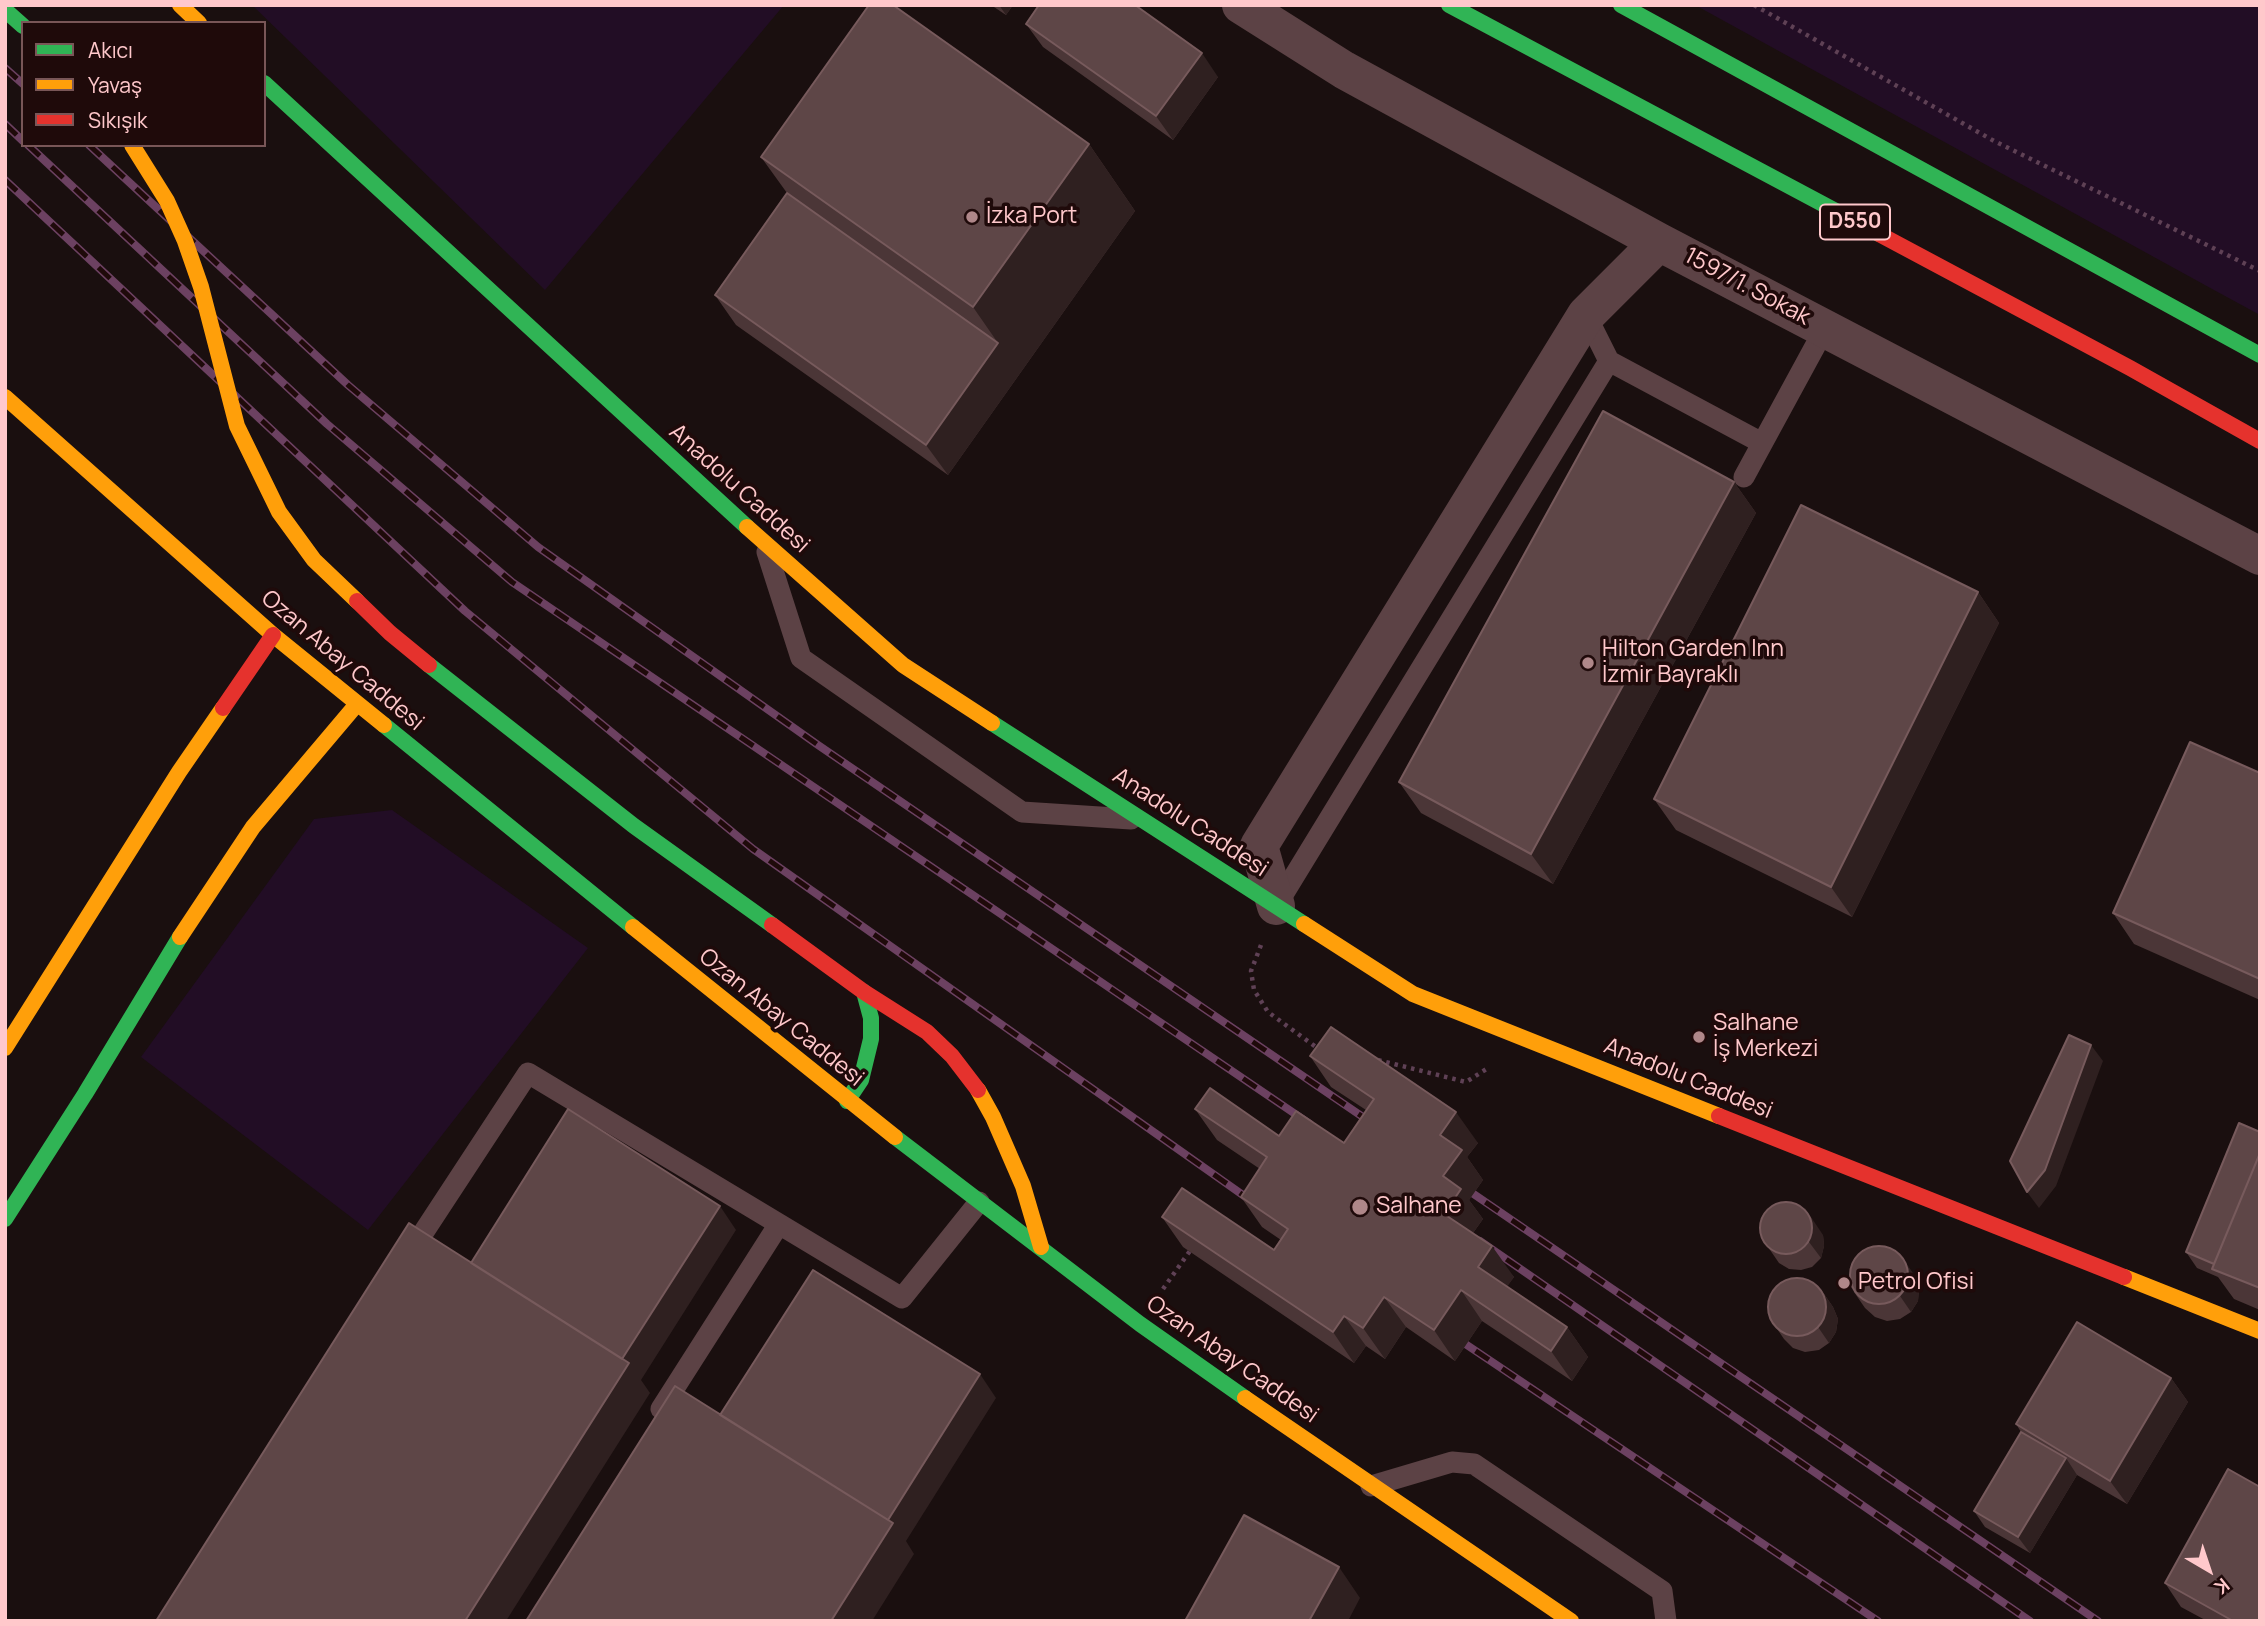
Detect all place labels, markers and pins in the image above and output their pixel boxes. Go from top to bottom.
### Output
place label: İzka Port [986,203,1077,231]
marker: İzka Port [964,209,980,225]
place label: Hilton Garden Inn İzmir Bayraklı [1602,636,1784,690]
marker: Hilton Garden Inn İzmir Bayraklı [1580,655,1596,671]
place label: Salhane İş Merkezi [1713,1010,1818,1064]
marker: Salhane İş Merkezi [1691,1029,1707,1045]
place label: Salhane [1376,1193,1462,1221]
marker: Salhane [1350,1197,1370,1217]
place label: Petrol Ofisi [1858,1269,1974,1297]
marker: Petrol Ofisi [1836,1275,1852,1291]

